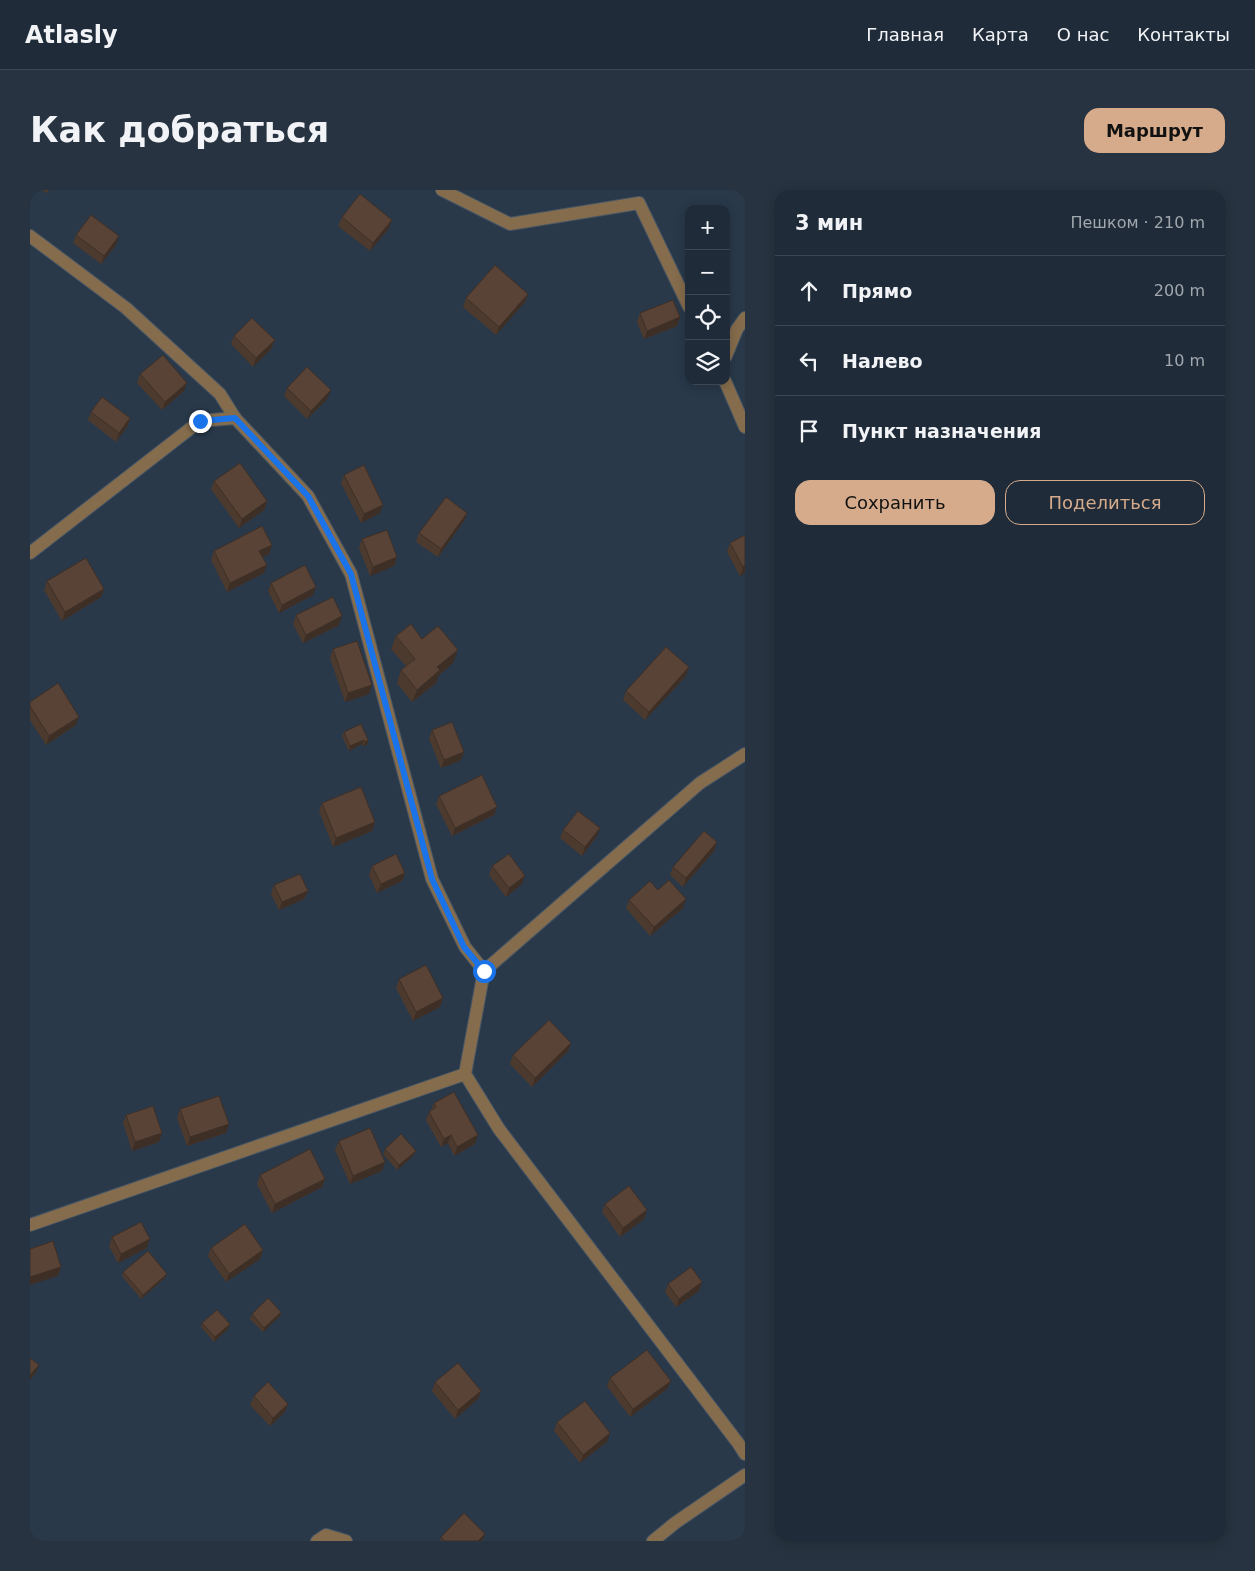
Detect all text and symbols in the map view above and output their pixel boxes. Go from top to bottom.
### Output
text: Atlasly [25,21,118,49]
text: Главная [866,24,944,45]
text: Карта [972,24,1029,45]
text: О нас [1057,24,1109,45]
text: Контакты [1137,24,1230,45]
button: Маршрут [1084,108,1225,153]
text: Как добраться [30,110,329,150]
map controls [685,205,730,385]
button: + [685,205,730,250]
text: 3 мин [795,211,863,235]
text: Пешком · 210 m [1070,213,1205,232]
button: − [685,250,730,295]
icon: ahead [795,277,823,305]
text: Прямо [842,280,912,302]
text: 200 m [1154,281,1205,300]
button: locate [685,295,730,340]
button: layers [685,340,730,385]
icon: left [795,347,823,375]
text: Налево [842,350,923,372]
text: 10 m [1164,351,1205,370]
route end [189,410,212,433]
icon: arrive [795,417,823,445]
text: Пункт назначения [842,420,1041,442]
button: Сохранить [795,480,995,525]
button: Поделиться [1005,480,1205,525]
route start [473,960,496,983]

